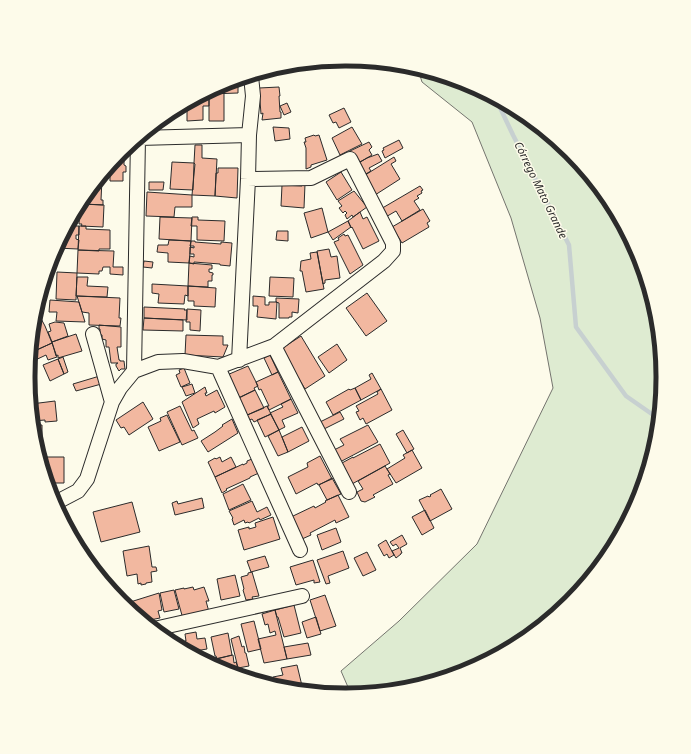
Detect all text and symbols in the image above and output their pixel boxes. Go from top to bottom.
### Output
water label: Córrego Mato Grande [511,139,572,241]

